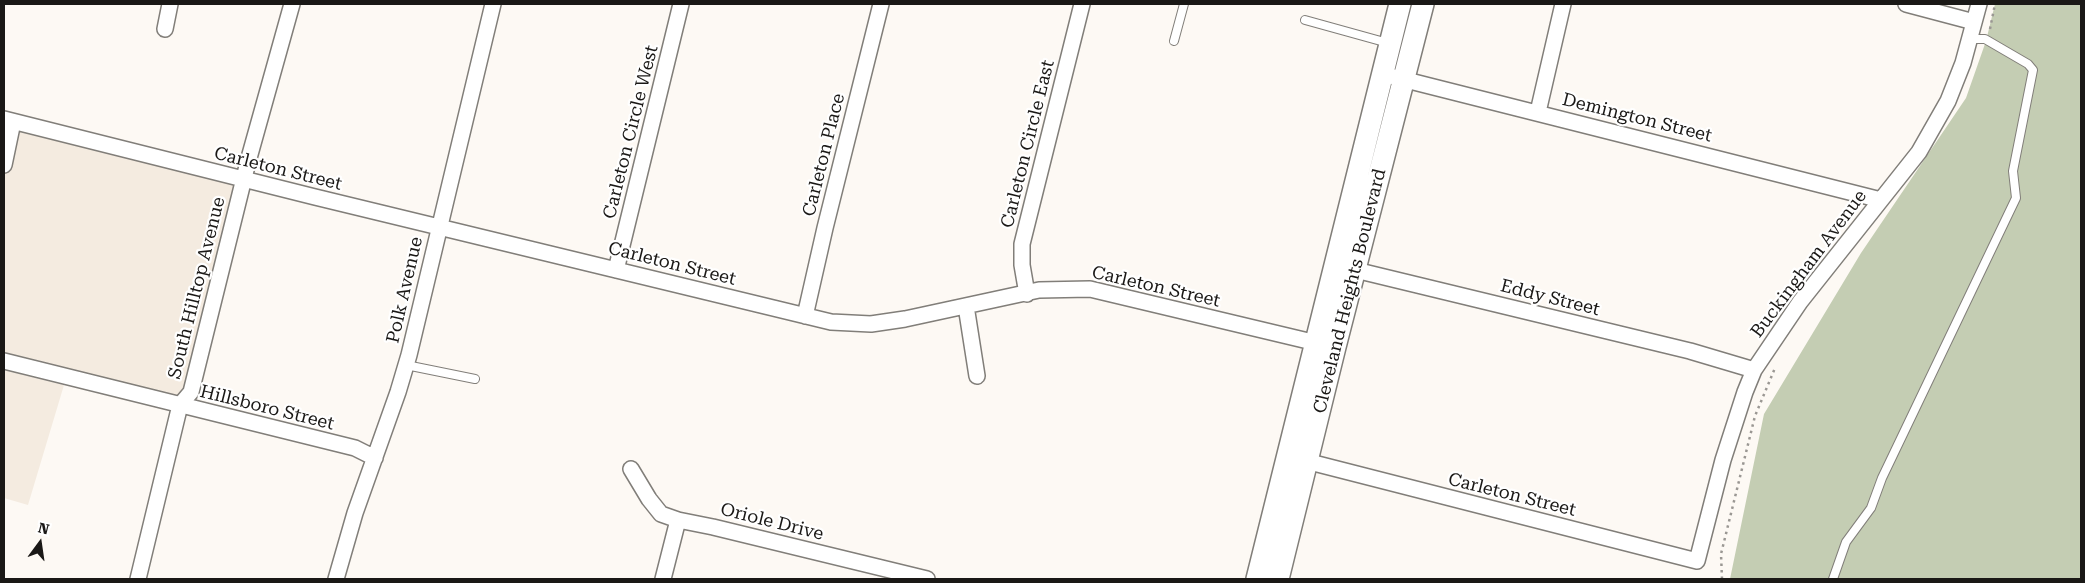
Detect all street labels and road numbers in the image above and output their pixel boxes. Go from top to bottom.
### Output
street label: Carleton Circle West [599,43,663,221]
street label: Carleton Circle East [997,58,1059,230]
street label: Demington Street [1560,89,1714,147]
street label: Carleton Place [798,91,850,219]
street label: Carleton Street [212,143,344,195]
street label: Cleveland Heights Boulevard [1309,166,1391,416]
street label: Buckingham Avenue [1747,186,1871,342]
street label: South Hilltop Avenue [164,195,230,381]
street label: Polk Avenue [382,235,428,345]
street label: Carleton Street [606,238,738,290]
street label: Carleton Street [1090,262,1222,312]
street label: Eddy Street [1498,275,1602,321]
street label: Hillsboro Street [198,381,336,435]
street label: Carleton Street [1446,469,1578,521]
street label: Oriole Drive [718,499,826,545]

